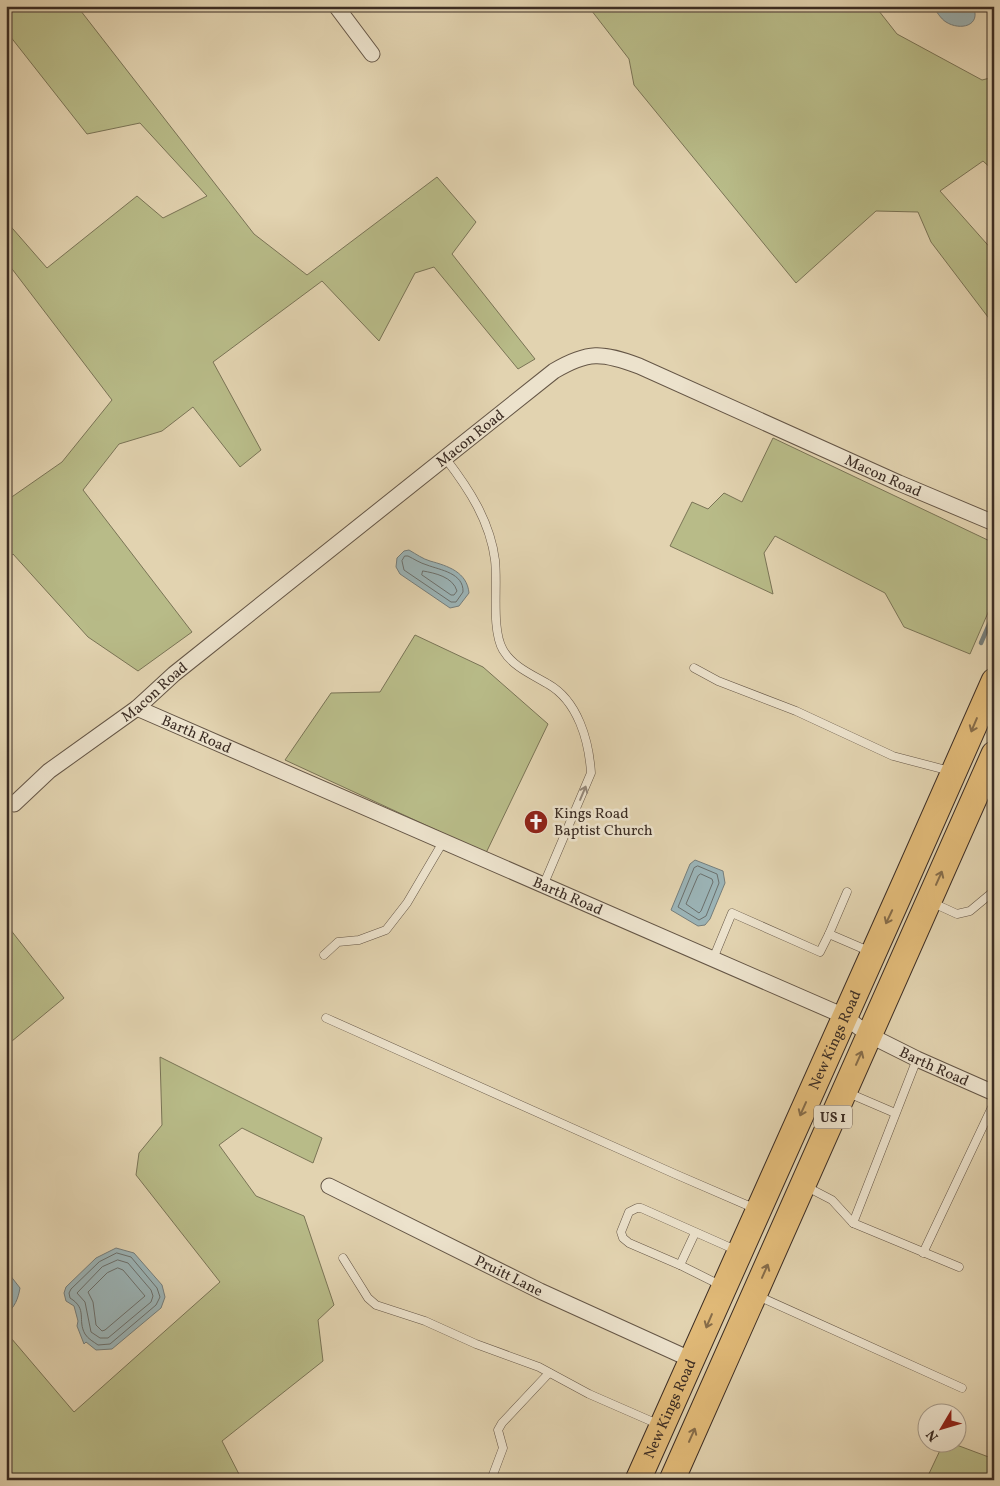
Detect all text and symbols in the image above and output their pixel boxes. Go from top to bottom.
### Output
street label: Macon Road [432,405,509,473]
street label: Macon Road [841,451,924,503]
street label: Macon Road [118,658,193,728]
street label: Barth Road [158,711,234,760]
one-way arrow [969,717,979,732]
one-way arrow [578,786,588,801]
place label: Kings Road Baptist Church [554,804,653,842]
church icon: Kings Road Baptist Church [523,809,549,835]
one-way arrow [935,871,945,886]
street label: Barth Road [529,873,606,922]
one-way arrow [883,909,893,924]
street label: New Kings Road [804,987,867,1094]
street label: Barth Road [895,1043,972,1093]
one-way arrow [854,1051,864,1066]
one-way arrow [797,1101,807,1116]
road number: US 1 [814,1106,852,1128]
street label: Pruitt Lane [471,1251,546,1303]
one-way arrow [760,1264,770,1279]
one-way arrow [703,1314,712,1329]
street label: New Kings Road [640,1356,702,1462]
north arrow [918,1404,968,1454]
text: N [922,1425,944,1445]
one-way arrow [687,1428,697,1443]

